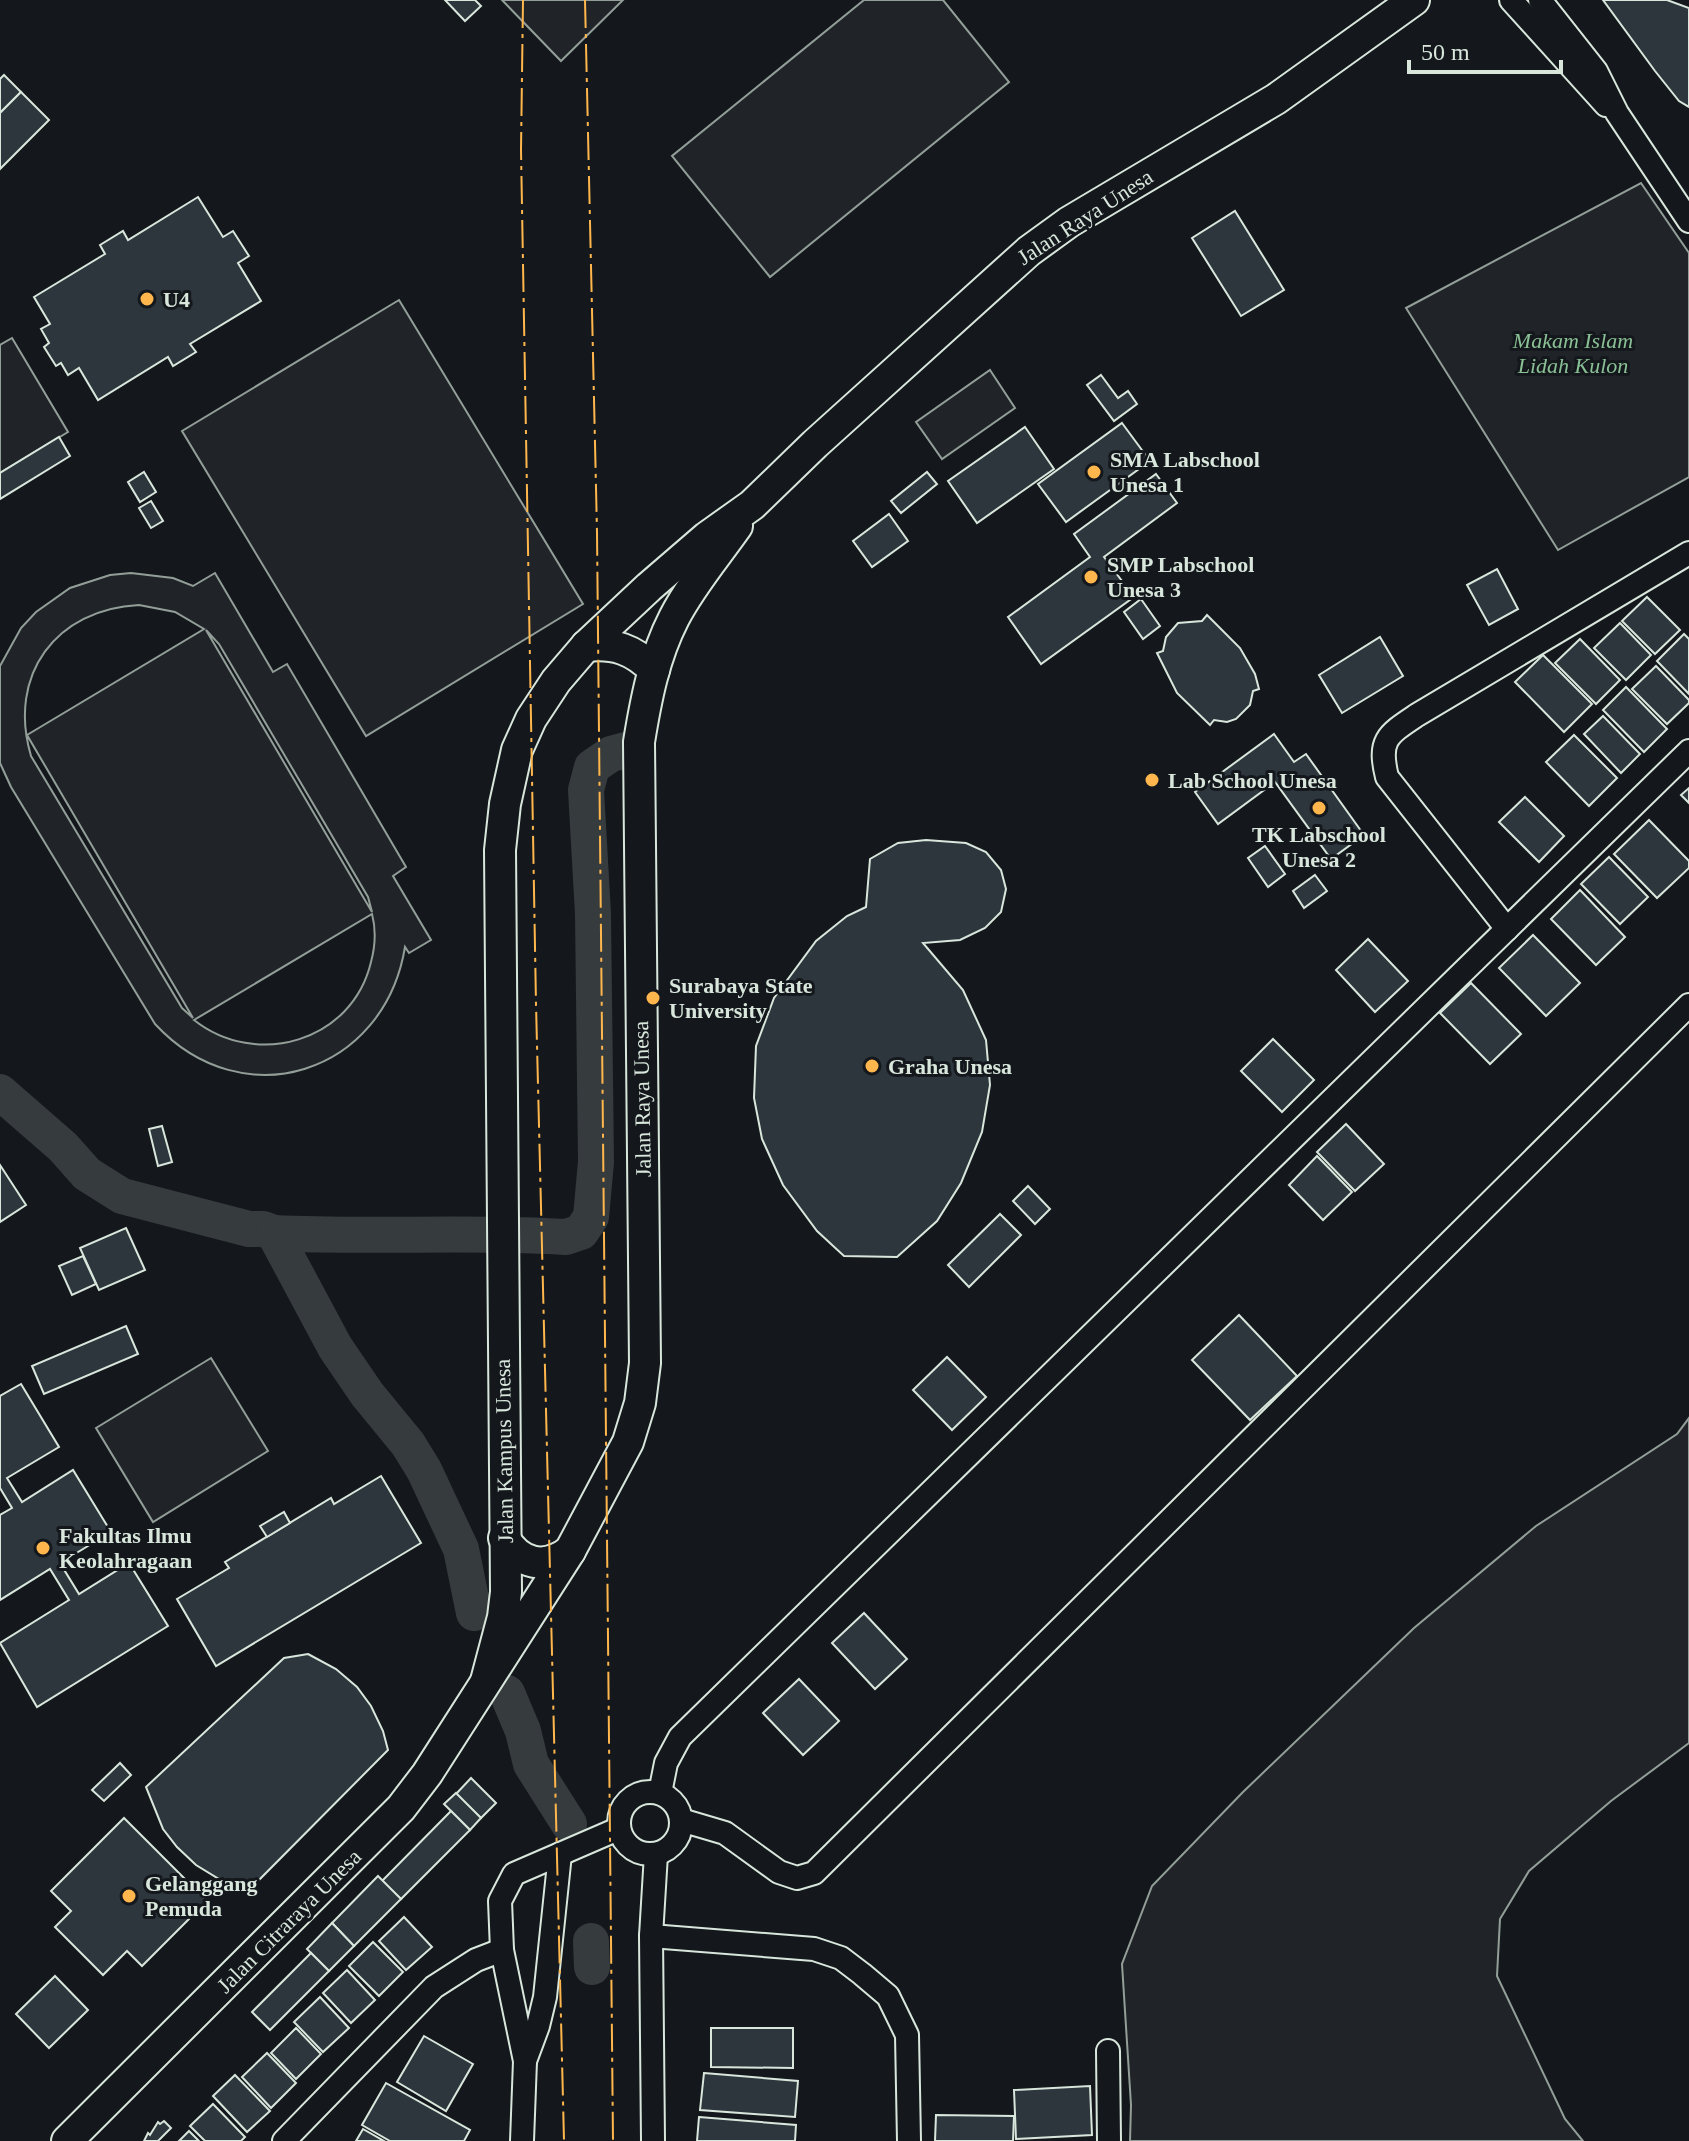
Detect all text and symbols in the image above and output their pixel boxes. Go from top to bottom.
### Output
scale bar [1409,24,1561,74]
text: 50 m [1421,39,1470,65]
street label: Jalan Raya Unesa [1013,164,1158,270]
place label: U4 [163,287,190,312]
marker: U4 [138,290,156,308]
park label: Makam Islam Lidah Kulon [1512,328,1633,378]
place label: SMA Labschool Unesa 1 [1110,447,1260,497]
marker: SMA Labschool Unesa 1 [1085,463,1103,481]
place label: SMP Labschool Unesa 3 [1107,552,1254,602]
marker: SMP Labschool Unesa 3 [1082,568,1100,586]
place label: Lab School Unesa [1168,768,1337,793]
marker: Lab School Unesa [1143,771,1161,789]
marker: TK Labschool Unesa 2 [1310,799,1328,817]
place label: TK Labschool Unesa 2 [1252,822,1386,872]
place label: Surabaya State University [669,973,813,1023]
marker: Surabaya State University [644,989,662,1007]
street label: Jalan Raya Unesa [628,1020,656,1177]
place label: Graha Unesa [888,1054,1012,1079]
marker: Graha Unesa [863,1057,881,1075]
street label: Jalan Kampus Unesa [490,1358,518,1543]
place label: Fakultas Ilmu Keolahragaan [59,1523,192,1573]
marker: Fakultas Ilmu Keolahragaan [34,1539,52,1557]
street label: Jalan Citraraya Unesa [212,1844,366,1998]
place label: Gelanggang Pemuda [145,1871,257,1921]
marker: Gelanggang Pemuda [120,1887,138,1905]

